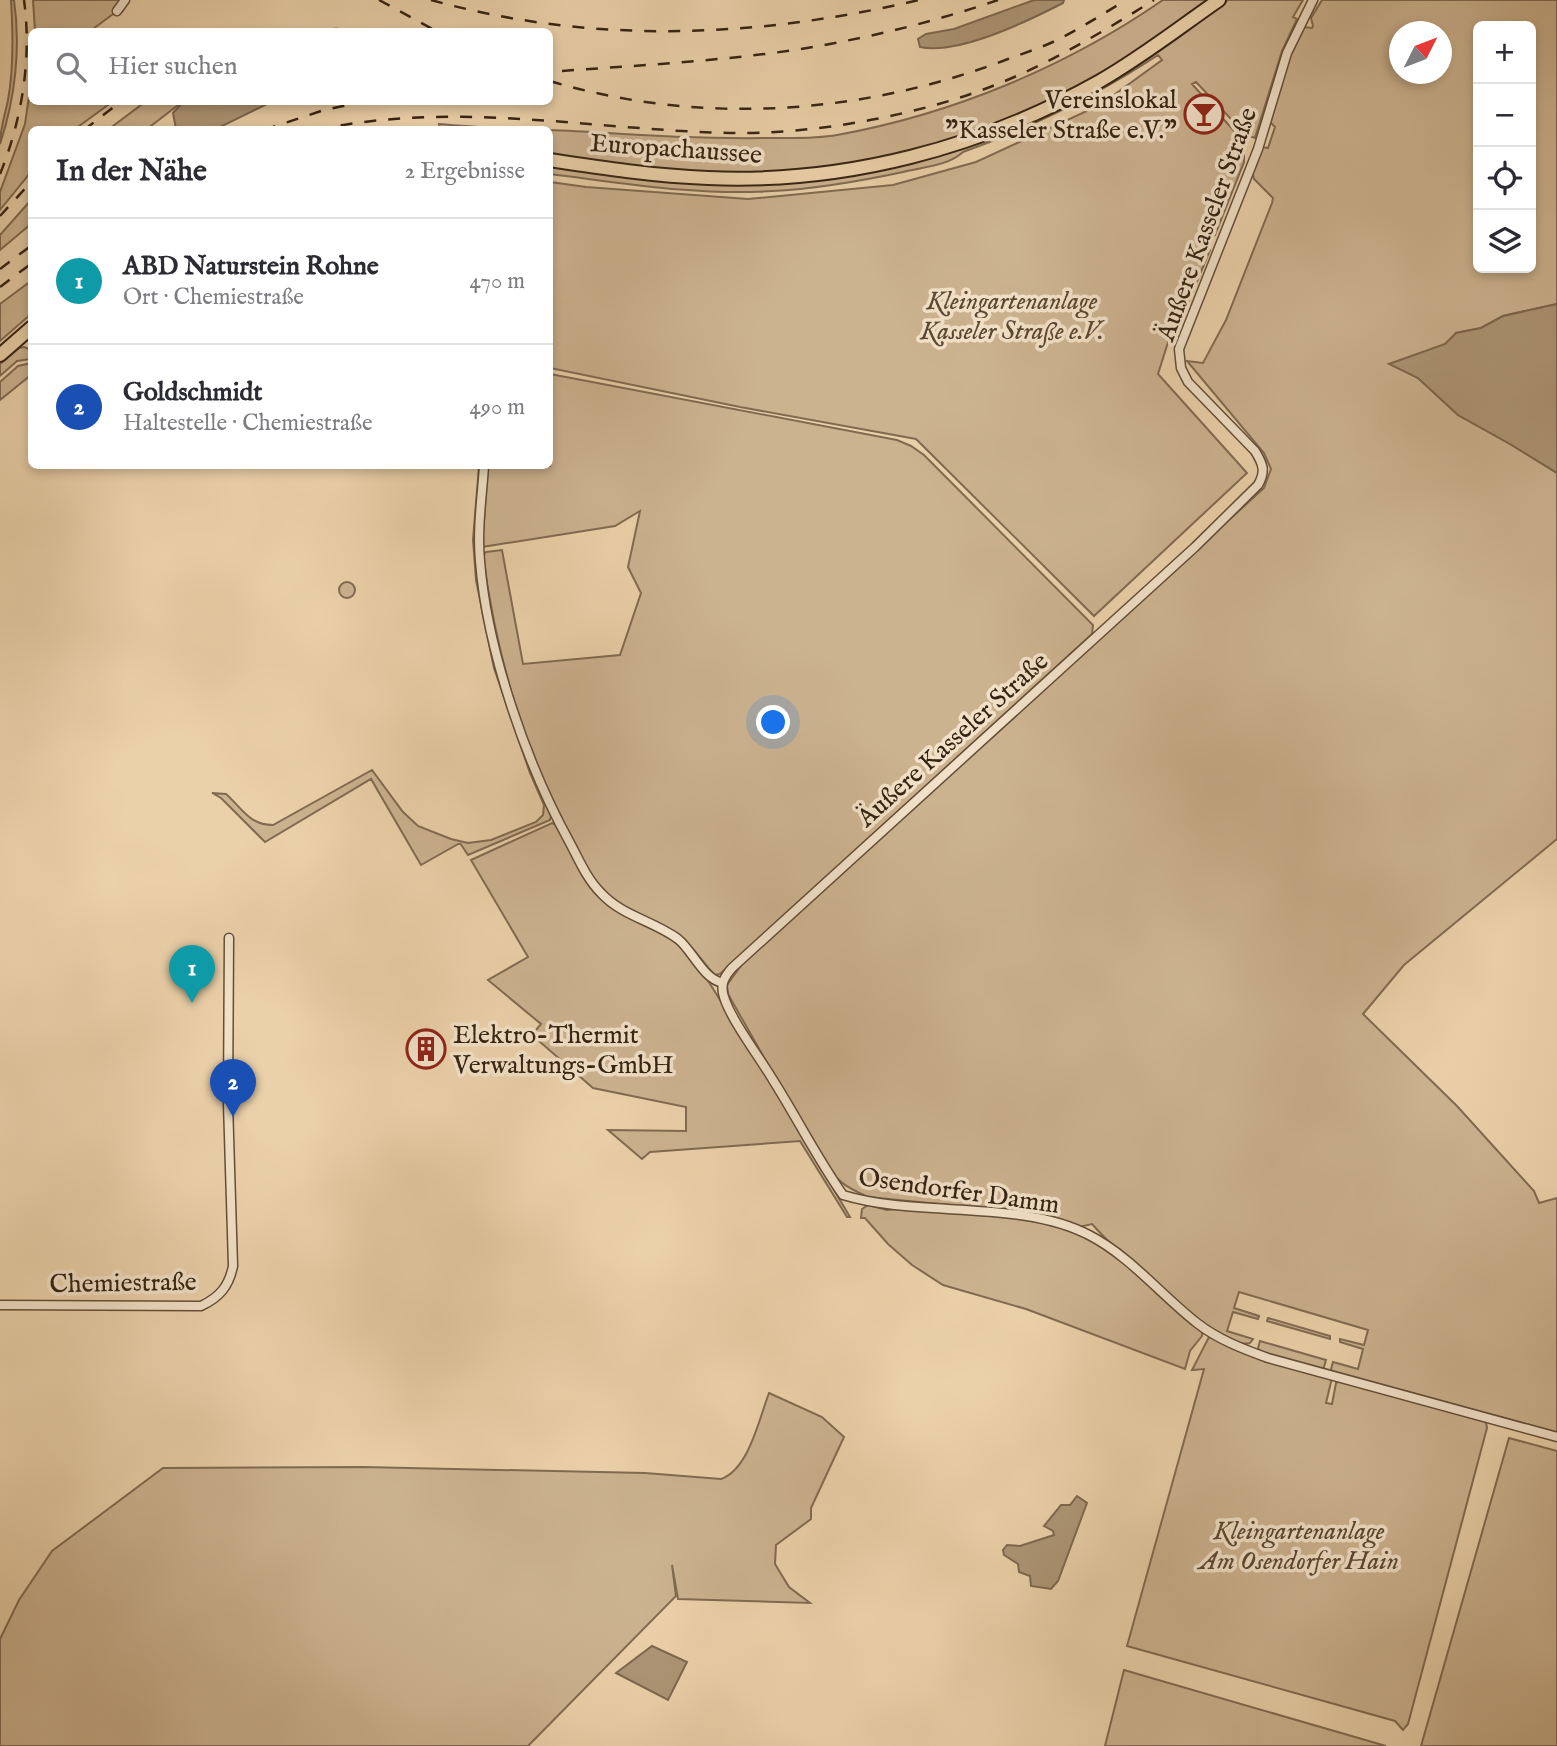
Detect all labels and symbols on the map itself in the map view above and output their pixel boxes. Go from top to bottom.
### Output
north arrow [1389,21,1452,84]
place label: Vereinslokal "Kasseler Straße e.V." [945,84,1178,147]
bar icon: Vereinslokal "Kasseler Straße e.V." [1183,93,1225,135]
street label: Äußere Kasseler Straße [1149,103,1265,347]
street label: Europachaussee [589,127,763,172]
park label: Kleingartenanlage Kasseler Straße e.V. [919,285,1105,348]
street label: Äußere Kasseler Straße [850,645,1056,835]
your location [756,705,790,739]
pin: 1 [169,945,215,1003]
place label: Elektro-Thermit Verwaltungs-GmbH [452,1019,674,1082]
building icon: Elektro-Thermit Verwaltungs-GmbH [405,1028,447,1070]
pin: 2 [210,1059,256,1117]
street label: Osendorfer Damm [856,1161,1061,1222]
street label: Chemiestraße [49,1266,197,1301]
park label: Kleingartenanlage Am Osendorfer Hain [1196,1515,1399,1578]

